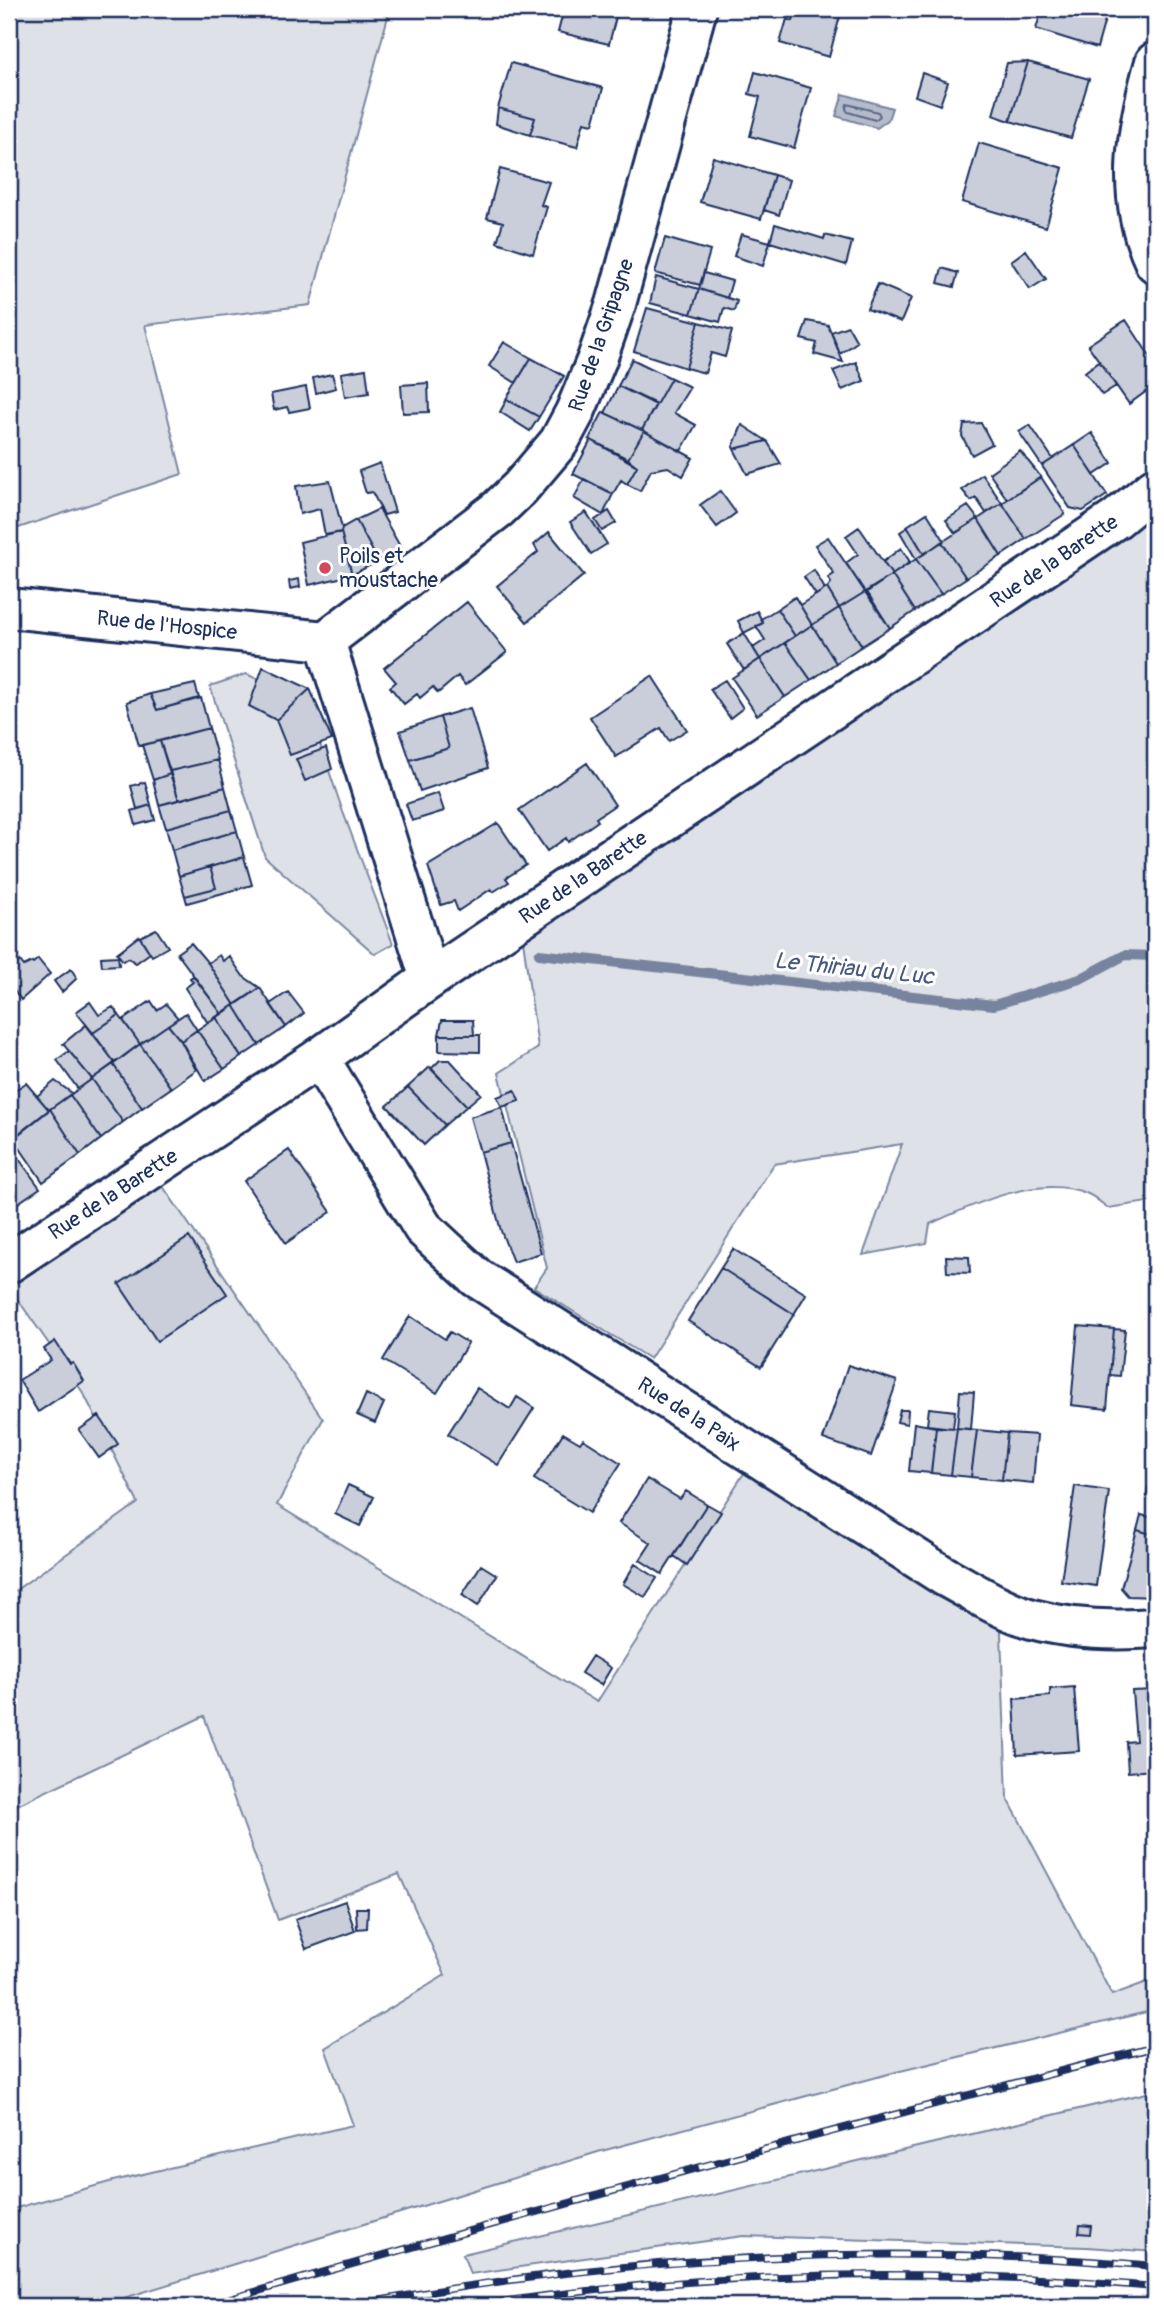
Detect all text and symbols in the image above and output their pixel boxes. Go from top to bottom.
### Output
street label: Rue de la Gripagne [563,255,640,415]
street label: Rue de la Barette [985,508,1124,614]
place label: Poils et moustache [339,543,439,594]
marker: Poils et moustache [317,560,333,576]
street label: Rue de l'Hospice [96,605,239,646]
street label: Rue de la Barette [514,824,653,930]
water label: Le Thiriau du Luc [773,946,936,991]
street label: Rue de la Barette [44,1142,184,1246]
street label: Rue de la Paix [632,1371,745,1458]

